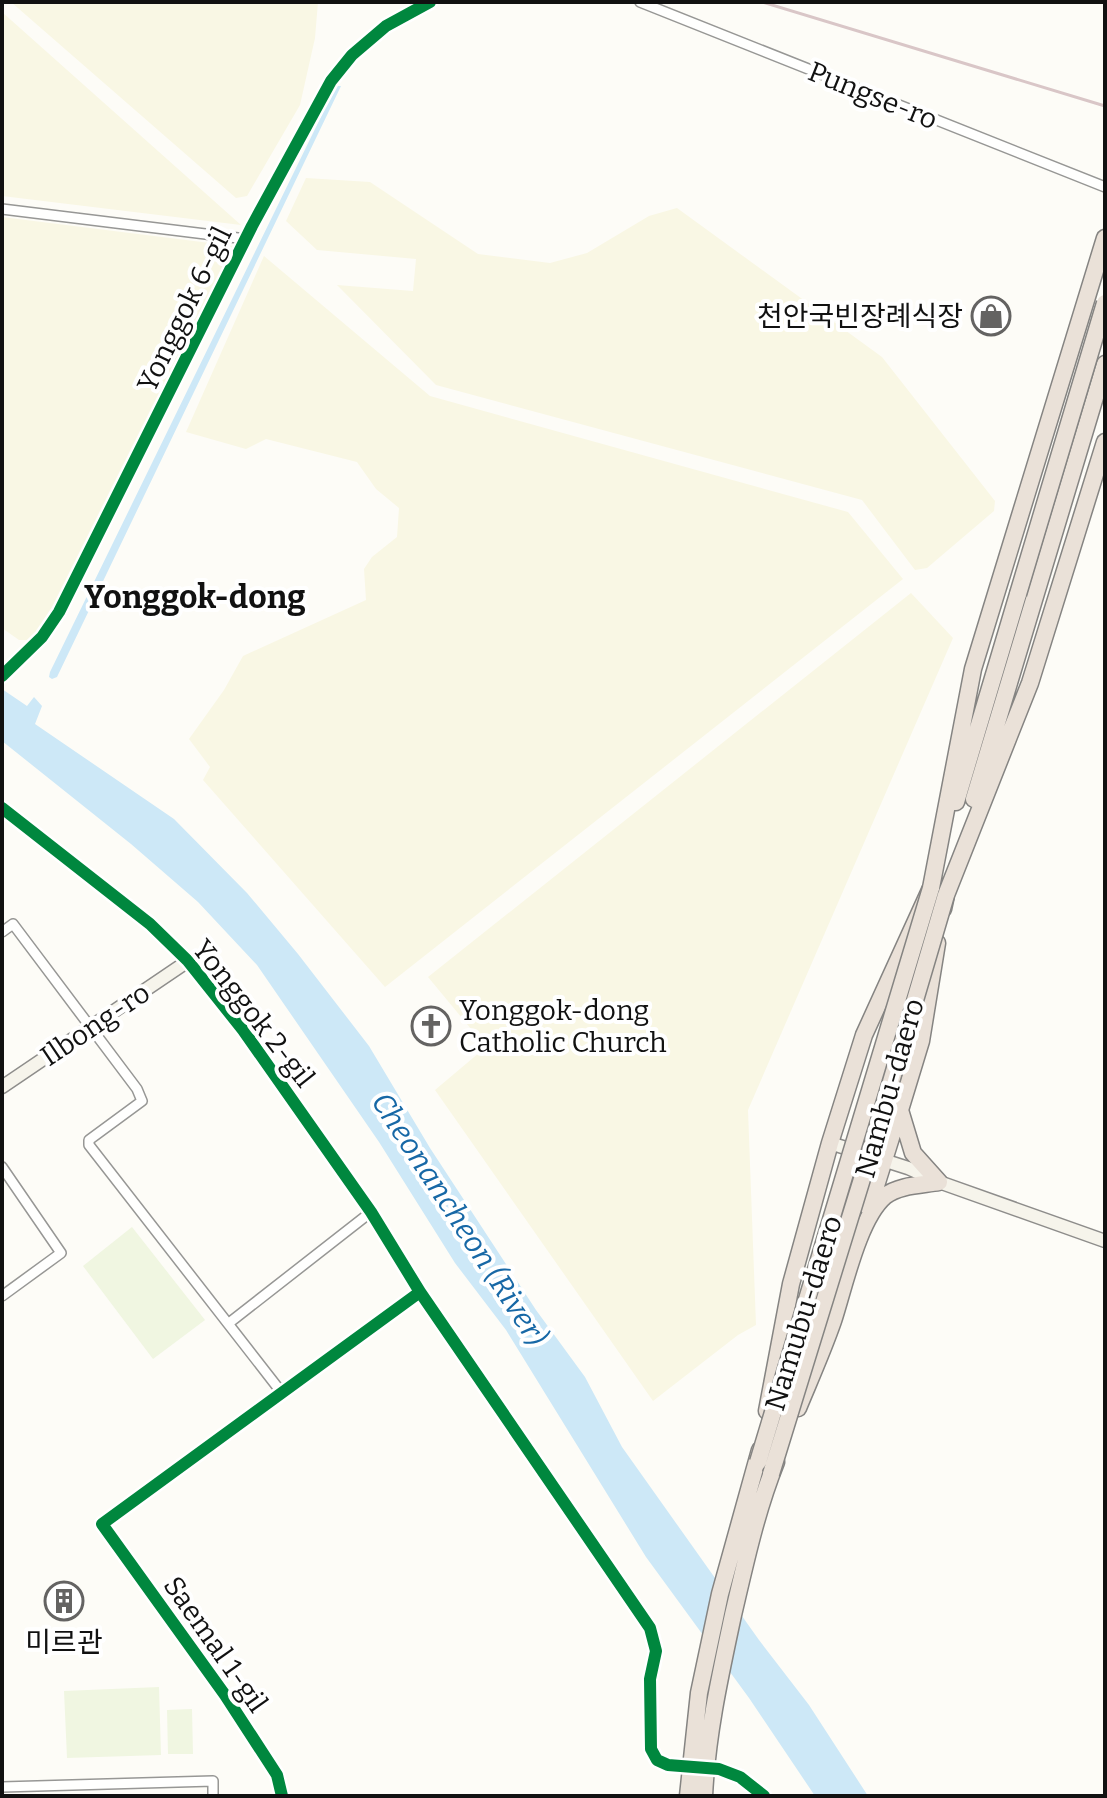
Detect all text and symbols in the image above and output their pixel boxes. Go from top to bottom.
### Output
street label: Pungse-ro [804,55,942,136]
street label: Yonggok 6-gil [130,221,239,397]
shop icon: 천안국빈장례식장 [970,295,1012,337]
place label: 천안국빈장례식장 [757,300,963,333]
district label: Yonggok-dong [84,578,306,616]
street label: Yonggok 2-gil [186,933,321,1094]
street label: Ilbong-ro [35,976,156,1073]
place label: Yonggok-dong Catholic Church [459,994,667,1059]
street label: Nambu-daero [848,995,931,1182]
church icon: Yonggok-dong Catholic Church [410,1005,452,1047]
water label: Cheonancheon (River) [364,1086,554,1352]
street label: Namubu-daero [758,1212,849,1415]
street label: Saemal 1-gil [157,1570,275,1719]
building icon: 미르관 [43,1580,85,1622]
place label: 미르관 [25,1626,103,1659]

